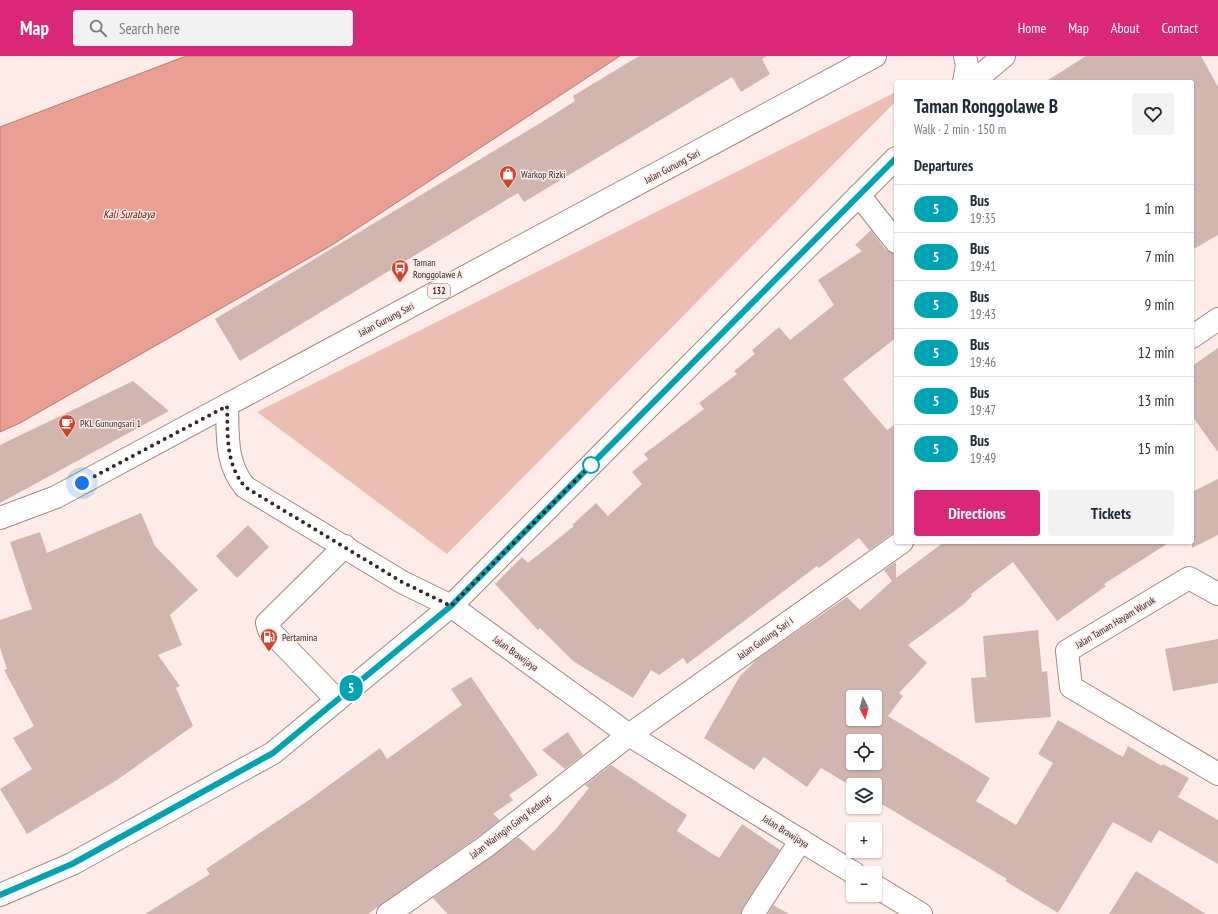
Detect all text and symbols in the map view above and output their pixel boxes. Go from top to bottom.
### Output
search box [73,10,353,46]
text: Map [20,16,49,40]
icon: search [87,17,109,39]
text: Search here [119,19,180,38]
text: Home [1018,19,1046,37]
text: Map [1068,19,1089,37]
text: About [1111,19,1140,37]
text: Contact [1162,19,1198,37]
button: heart [1132,93,1174,135]
text: Taman Ronggolawe B [914,94,1058,118]
text: Walk · 2 min · 150 m [914,121,1006,138]
street label: Jalan Gunung Sari [641,146,702,187]
text: Departures [914,156,973,175]
shop icon: Warkop Rizki [498,164,518,189]
place label: Warkop Rizki [521,168,565,181]
text: Bus [970,191,989,210]
text: 1 min [1144,199,1174,218]
text: 5 [933,200,939,218]
water label: Kali Surabaya [103,207,155,221]
text: 19:35 [970,210,996,227]
text: Bus [970,239,989,258]
text: 7 min [1145,247,1174,266]
text: 5 [933,248,939,266]
place label: Taman Ronggolawe A [413,256,462,281]
bus stop icon: Taman Ronggolawe A [390,258,410,283]
text: 19:41 [970,258,996,275]
road number: 132 [428,284,450,298]
text: Bus [970,287,989,306]
text: 9 min [1144,295,1174,314]
text: 5 [933,296,939,314]
street label: Jalan Gunung Sari [355,299,416,340]
text: 19:43 [970,306,996,323]
text: Bus [970,335,989,354]
text: 12 min [1138,343,1174,362]
text: 5 [933,344,939,362]
text: 19:46 [970,354,996,371]
text: Bus [970,383,989,402]
text: 13 min [1138,391,1174,410]
text: 5 [933,392,939,410]
text: 19:47 [970,402,996,419]
cafe icon: PKL Gunungsari 1 [57,413,77,438]
place label: PKL Gunungsari 1 [80,417,141,430]
text: Bus [970,431,989,450]
text: 15 min [1138,439,1174,458]
text: 5 [933,440,939,458]
text: 19:49 [970,450,996,467]
unlabelled marker [582,456,600,474]
your location [72,473,92,493]
button: Directions [914,490,1040,536]
button: Tickets [1048,490,1174,536]
street label: Jalan Taman Hayam Wuruk [1072,593,1158,652]
street label: Jalan Gunung Sari I [734,614,796,663]
fuel station icon: Pertamina [259,627,279,652]
place label: Pertamina [282,631,317,644]
street label: Jalan Brawijaya [490,632,541,674]
line badge: 5 [338,675,364,701]
text: 5 [348,679,354,697]
north arrow [846,690,882,726]
map controls [846,690,882,902]
button: locate [846,734,882,770]
button: layers [846,778,882,814]
street label: Jalan Waringin Gang Kedurus [466,791,554,862]
street label: Jalan Brawijaya [759,811,812,851]
button: + [846,822,882,858]
button: − [846,866,882,902]

